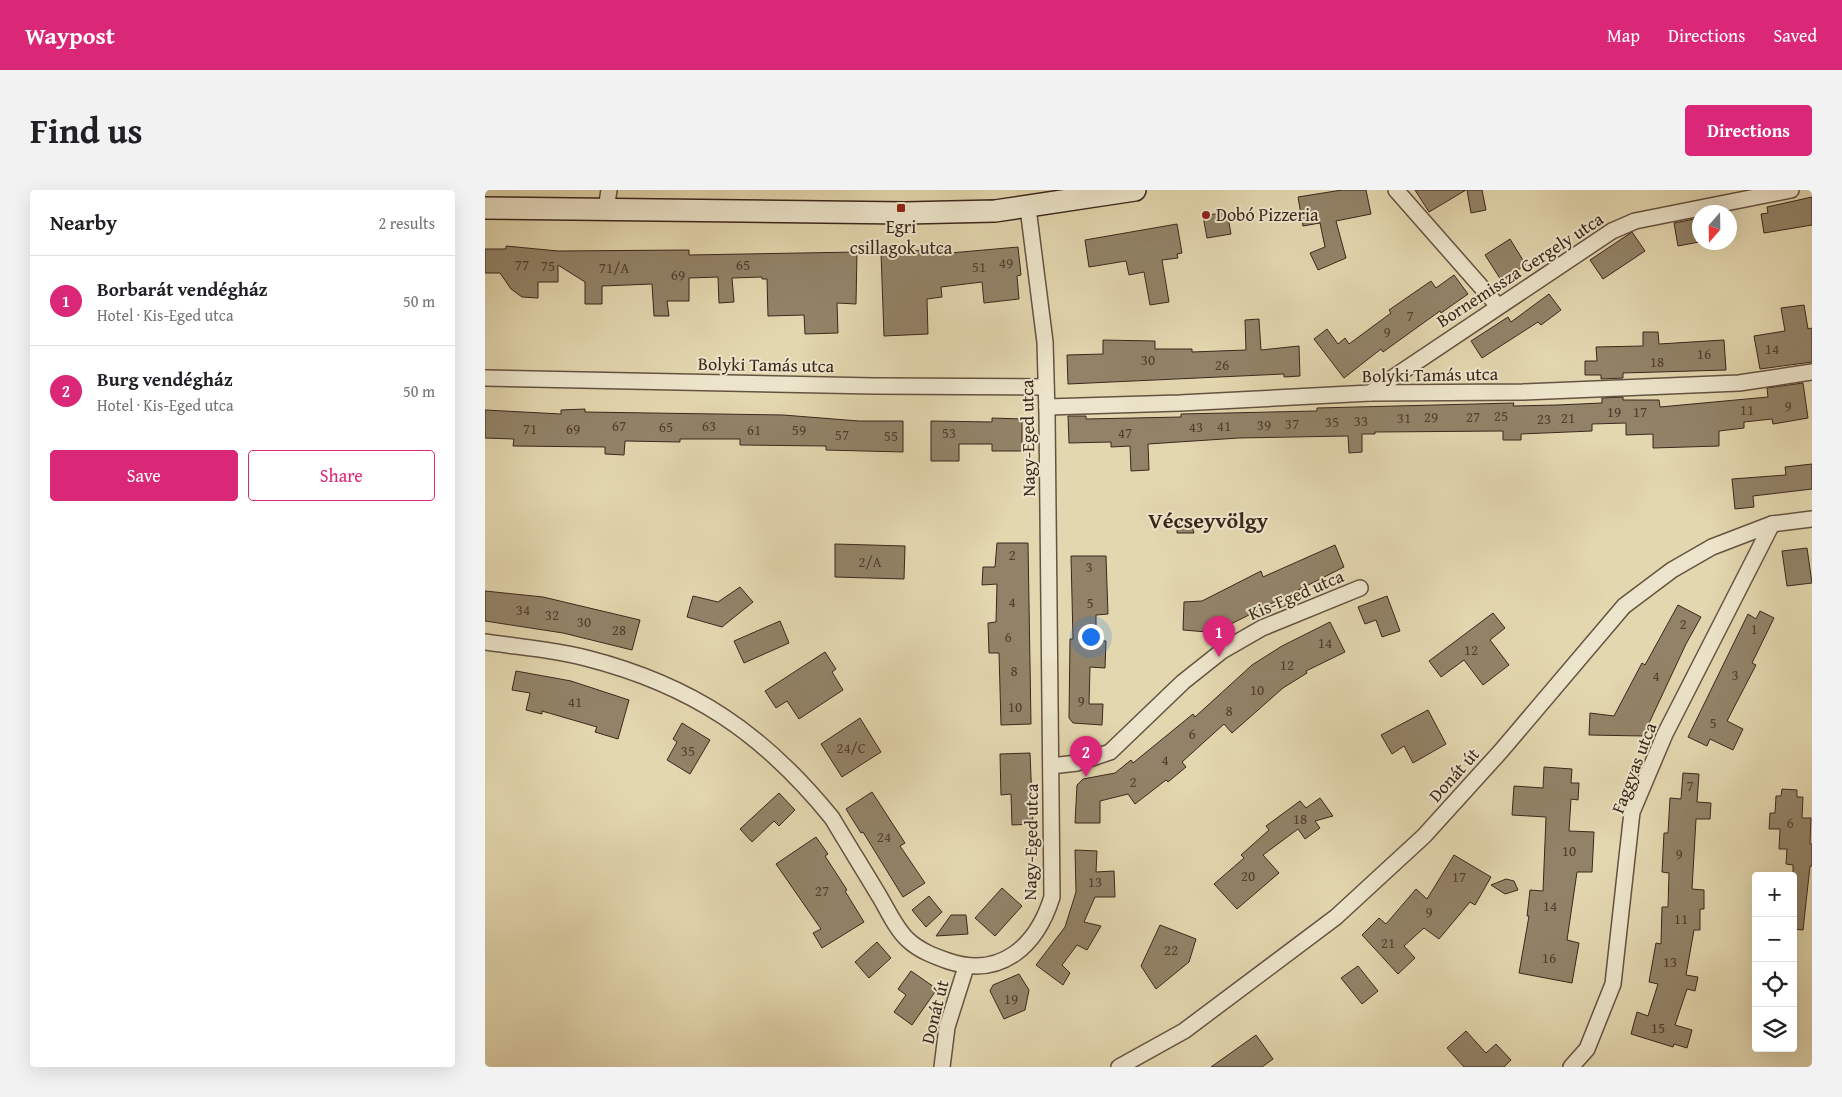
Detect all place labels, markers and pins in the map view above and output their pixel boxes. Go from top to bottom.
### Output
place label: Dobó Pizzeria [1216,201,1319,228]
marker: Egri csillagok utca [895,202,907,214]
marker: Dobó Pizzeria [1200,209,1212,221]
place label: Egri csillagok utca [850,213,953,261]
pin: 1 [1203,616,1235,657]
pin: 2 [1070,736,1102,777]

